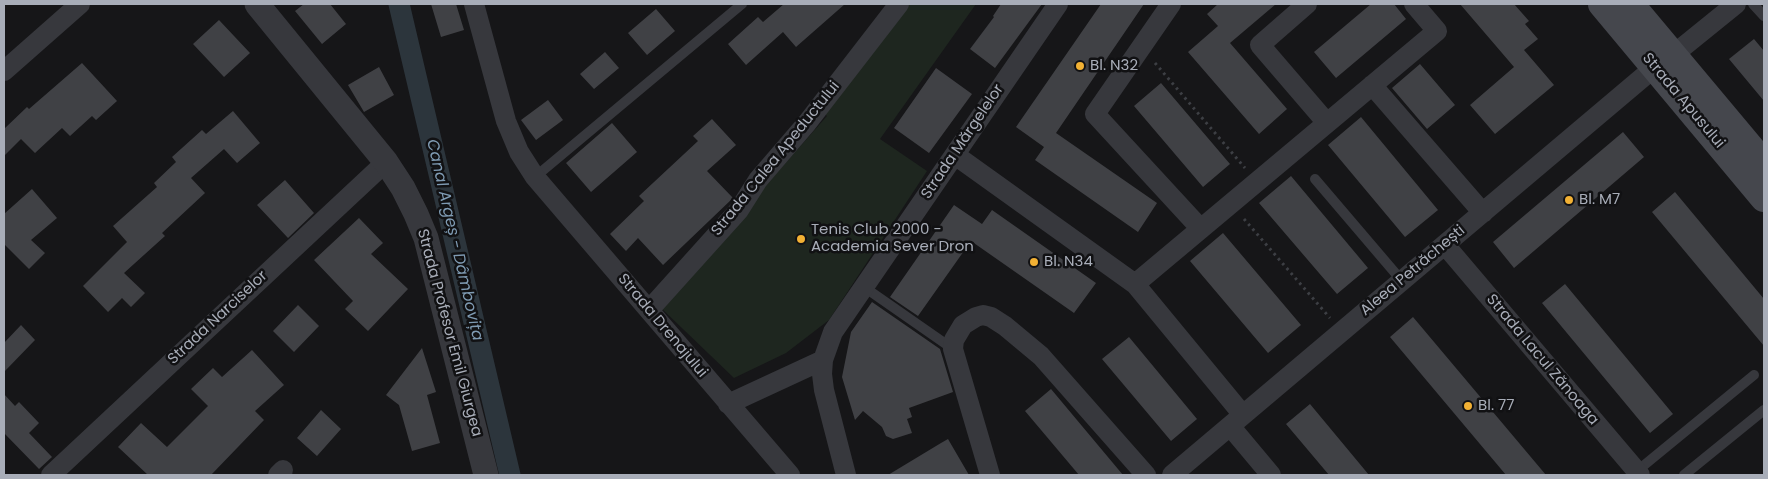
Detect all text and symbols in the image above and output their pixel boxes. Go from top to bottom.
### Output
street label: Strada Apusului [1638,50,1728,152]
place label: Bl. N32 [1090,57,1138,75]
marker: Bl. N32 [1074,60,1086,72]
street label: Strada Calea Apeductului [708,78,844,240]
street label: Strada Mărgelelor [918,81,1008,203]
water label: Canal Argeș - Dâmbovița [421,137,487,343]
place label: Bl. M7 [1579,191,1620,209]
marker: Bl. M7 [1563,194,1575,206]
place label: Tenis Club 2000 - Academia Sever Dron [811,221,974,256]
street label: Aleea Petrăchești [1357,222,1469,320]
street label: Strada Profesor Emil Giurgea [413,227,485,439]
marker: Tenis Club 2000 - Academia Sever Dron [795,233,807,245]
place label: Bl. N34 [1044,253,1093,271]
marker: Bl. N34 [1028,256,1040,268]
street label: Strada Narciselor [165,267,271,369]
street label: Strada Drenajului [613,270,711,382]
street label: Strada Lacul Zănoaga [1482,291,1602,429]
place label: Bl. 77 [1478,397,1514,415]
marker: Bl. 77 [1462,400,1474,412]

